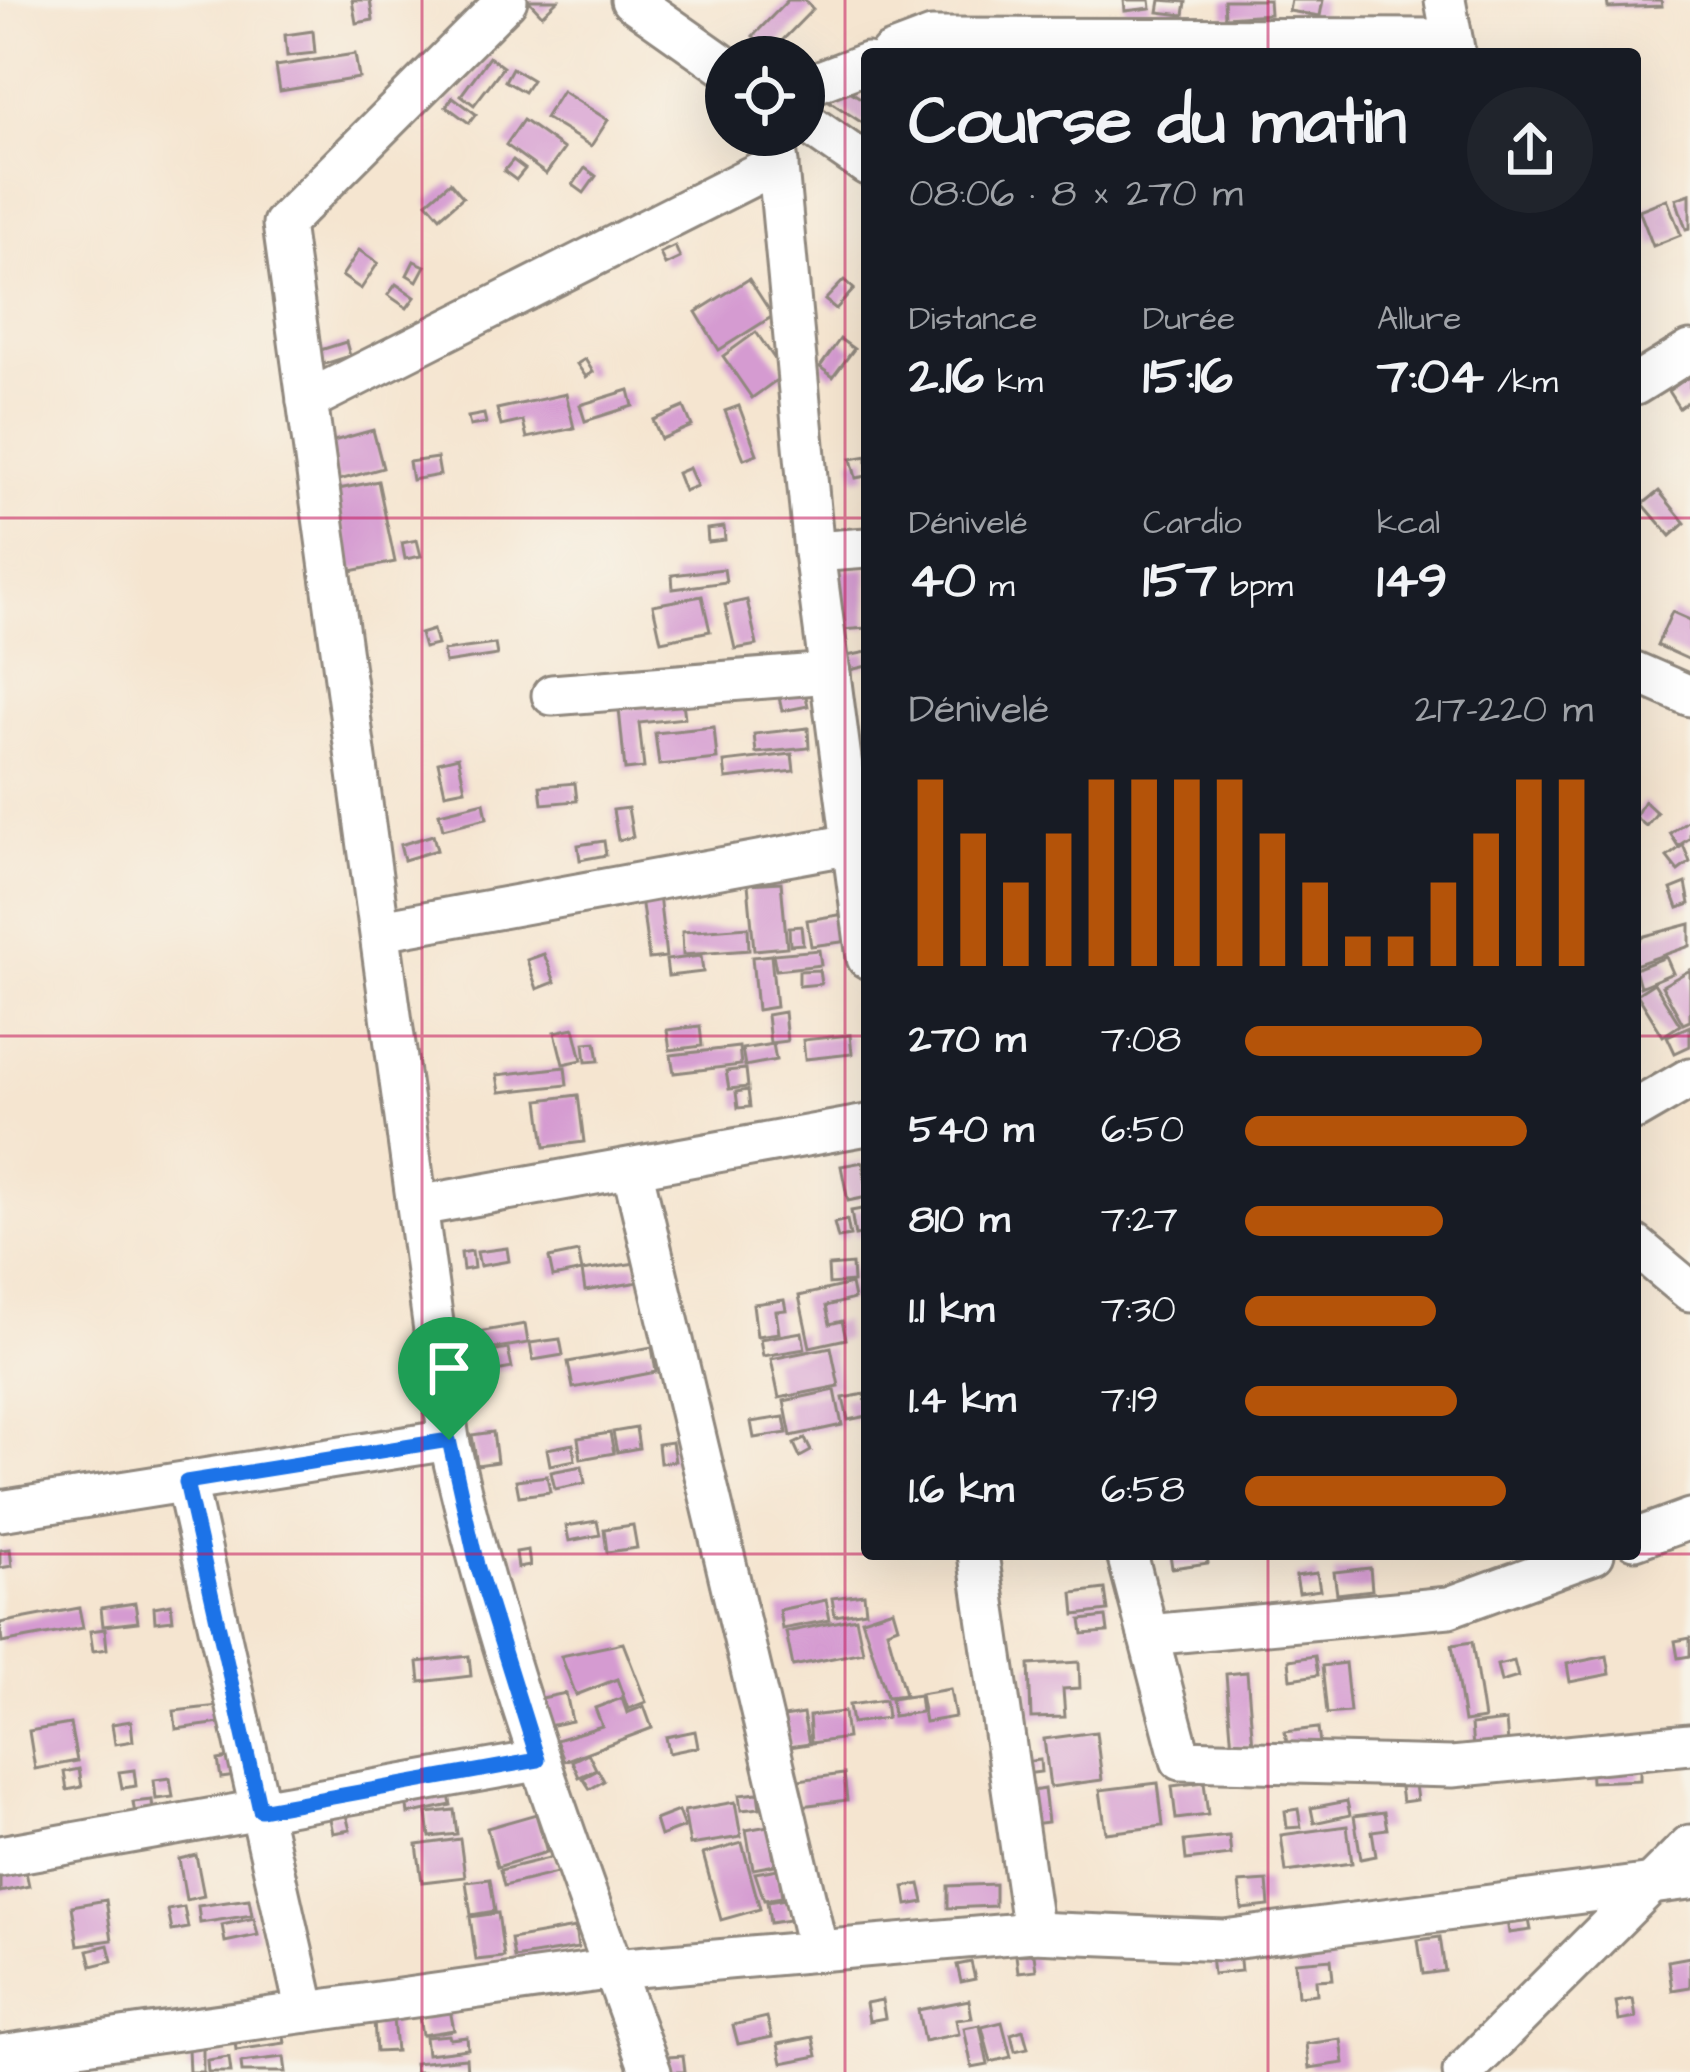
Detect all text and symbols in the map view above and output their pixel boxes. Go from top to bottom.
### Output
map controls [705,36,825,156]
button: locate [705,36,825,156]
text: Course du matin [909,77,1406,169]
button: share [1467,87,1593,213]
text: 08:06 · 8 × 270 m [909,168,1243,222]
text: Distance [909,296,1037,342]
text: Durée [1143,296,1235,342]
text: Allure [1377,296,1461,342]
text: 2.16 [909,342,984,413]
text: 15:16 [1143,342,1233,413]
text: 7:04 [1377,342,1484,413]
text: km [984,359,1043,405]
text: /km [1484,359,1558,405]
text: Dénivelé [909,500,1028,546]
text: Cardio [1143,500,1242,546]
text: kcal [1377,500,1440,546]
text: 40 [909,546,976,617]
text: 157 [1143,546,1217,617]
text: 149 [1377,546,1447,617]
text: m [976,563,1015,609]
text: bpm [1217,563,1293,609]
text: Dénivelé [909,684,1049,738]
text: 217–220 m [1414,684,1593,738]
text: 270 m [909,1014,1026,1068]
text: 7:08 [1101,1014,1181,1068]
text: 540 m [909,1104,1034,1158]
text: 6:50 [1101,1104,1184,1158]
text: 810 m [909,1194,1010,1248]
text: 7:27 [1101,1194,1178,1248]
text: 1.1 km [909,1284,994,1338]
text: 7:30 [1101,1284,1176,1338]
pin [398,1317,500,1440]
icon: arrive [416,1335,482,1401]
text: 1.4 km [909,1374,1016,1428]
text: 7:19 [1101,1374,1159,1428]
text: 1.6 km [909,1464,1014,1518]
text: 6:58 [1101,1464,1185,1518]

